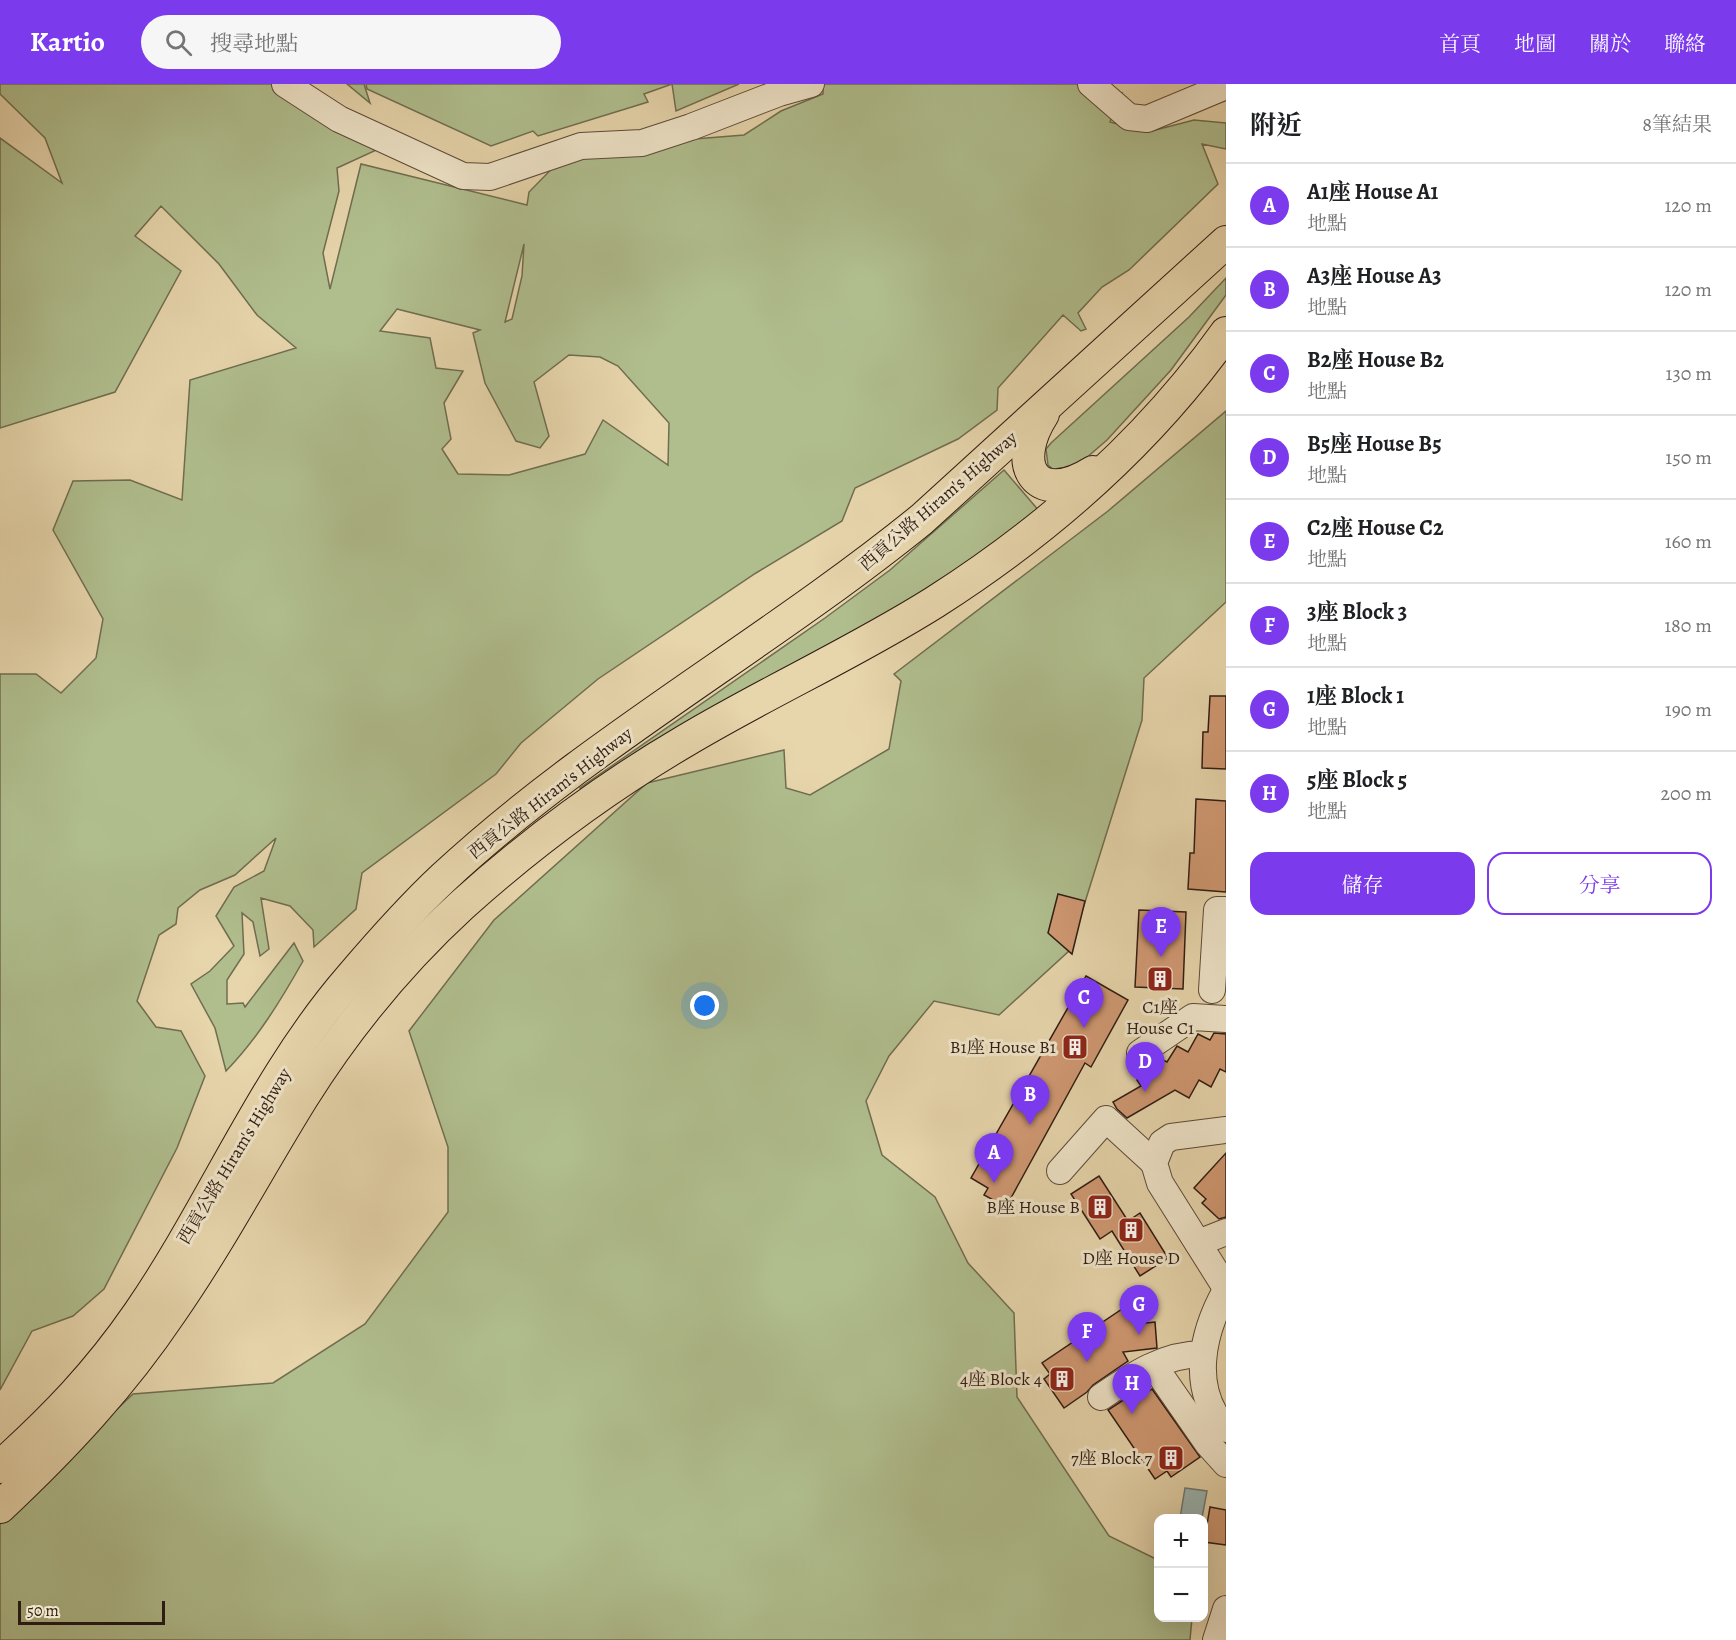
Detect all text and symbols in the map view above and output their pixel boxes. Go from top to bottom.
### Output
search box [141,15,561,69]
text: Kartio [30,23,105,61]
icon: search [162,26,195,59]
text: 搜尋地點 [210,29,298,59]
text: 首頁 [1439,30,1481,58]
text: 地圖 [1514,30,1556,58]
text: 關於 [1589,30,1631,58]
text: 聯絡 [1664,30,1706,58]
text: 附近 [1250,108,1302,143]
text: 8筆結果 [1642,111,1712,138]
text: A1座 House A1 [1307,177,1438,207]
text: A [1263,192,1276,219]
text: 120 m [1664,192,1712,219]
text: 地點 [1307,210,1347,237]
text: A3座 House A3 [1307,261,1442,291]
text: B [1263,276,1276,303]
text: 120 m [1664,276,1712,303]
text: 地點 [1307,294,1347,321]
text: B2座 House B2 [1307,345,1444,375]
text: C [1263,360,1276,387]
text: 130 m [1666,360,1712,387]
text: 地點 [1307,378,1347,405]
street label: 西貢公路 Hiram's Highway [854,425,1023,576]
text: B5座 House B5 [1307,429,1442,459]
text: D [1263,444,1276,471]
text: 150 m [1665,444,1712,471]
text: 地點 [1307,462,1347,489]
text: C2座 House C2 [1307,513,1444,543]
text: E [1264,528,1275,555]
text: 160 m [1665,528,1712,555]
text: 地點 [1307,546,1347,573]
text: 3座 Block 3 [1307,597,1407,627]
text: F [1264,612,1275,639]
text: 180 m [1664,612,1712,639]
text: 地點 [1307,630,1347,657]
text: 1座 Block 1 [1307,681,1404,711]
text: G [1263,696,1276,723]
text: 190 m [1665,696,1712,723]
text: 地點 [1307,714,1347,741]
street label: 西貢公路 Hiram's Highway [463,721,638,865]
text: 5座 Block 5 [1307,765,1407,795]
text: H [1262,780,1277,807]
text: 200 m [1661,780,1712,807]
text: 地點 [1307,798,1347,825]
button: 儲存 [1250,852,1475,915]
button: 分享 [1487,852,1712,915]
pin: E [1142,908,1180,957]
building icon: C1座 House C1 [1145,964,1175,994]
pin: C [1064,978,1104,1028]
your location [690,991,719,1020]
place label: C1座 House C1 [1126,995,1194,1040]
building icon: B1座 House B1 [1060,1032,1090,1062]
place label: B1座 House B1 [950,1035,1056,1059]
pin: D [1126,1042,1164,1092]
street label: 西貢公路 Hiram's Highway [172,1062,297,1249]
pin: B [1010,1076,1050,1125]
pin: A [974,1134,1014,1183]
building icon: B座 House B [1085,1192,1115,1222]
place label: B座 House B [986,1195,1080,1219]
building icon: D座 House D [1116,1215,1146,1245]
place label: D座 House D [1082,1246,1180,1270]
pin: G [1120,1286,1158,1335]
pin: F [1068,1312,1106,1362]
building icon: 4座 Block 4 [1047,1364,1077,1394]
pin: H [1112,1364,1152,1414]
place label: 4座 Block 4 [960,1367,1042,1391]
building icon: 7座 Block 7 [1156,1443,1186,1473]
place label: 7座 Block 7 [1071,1446,1152,1470]
map controls [1154,1514,1208,1622]
button: + [1154,1514,1208,1568]
button: − [1154,1568,1208,1622]
scale bar [18,1598,165,1626]
text: 50 m [27,1600,59,1622]

